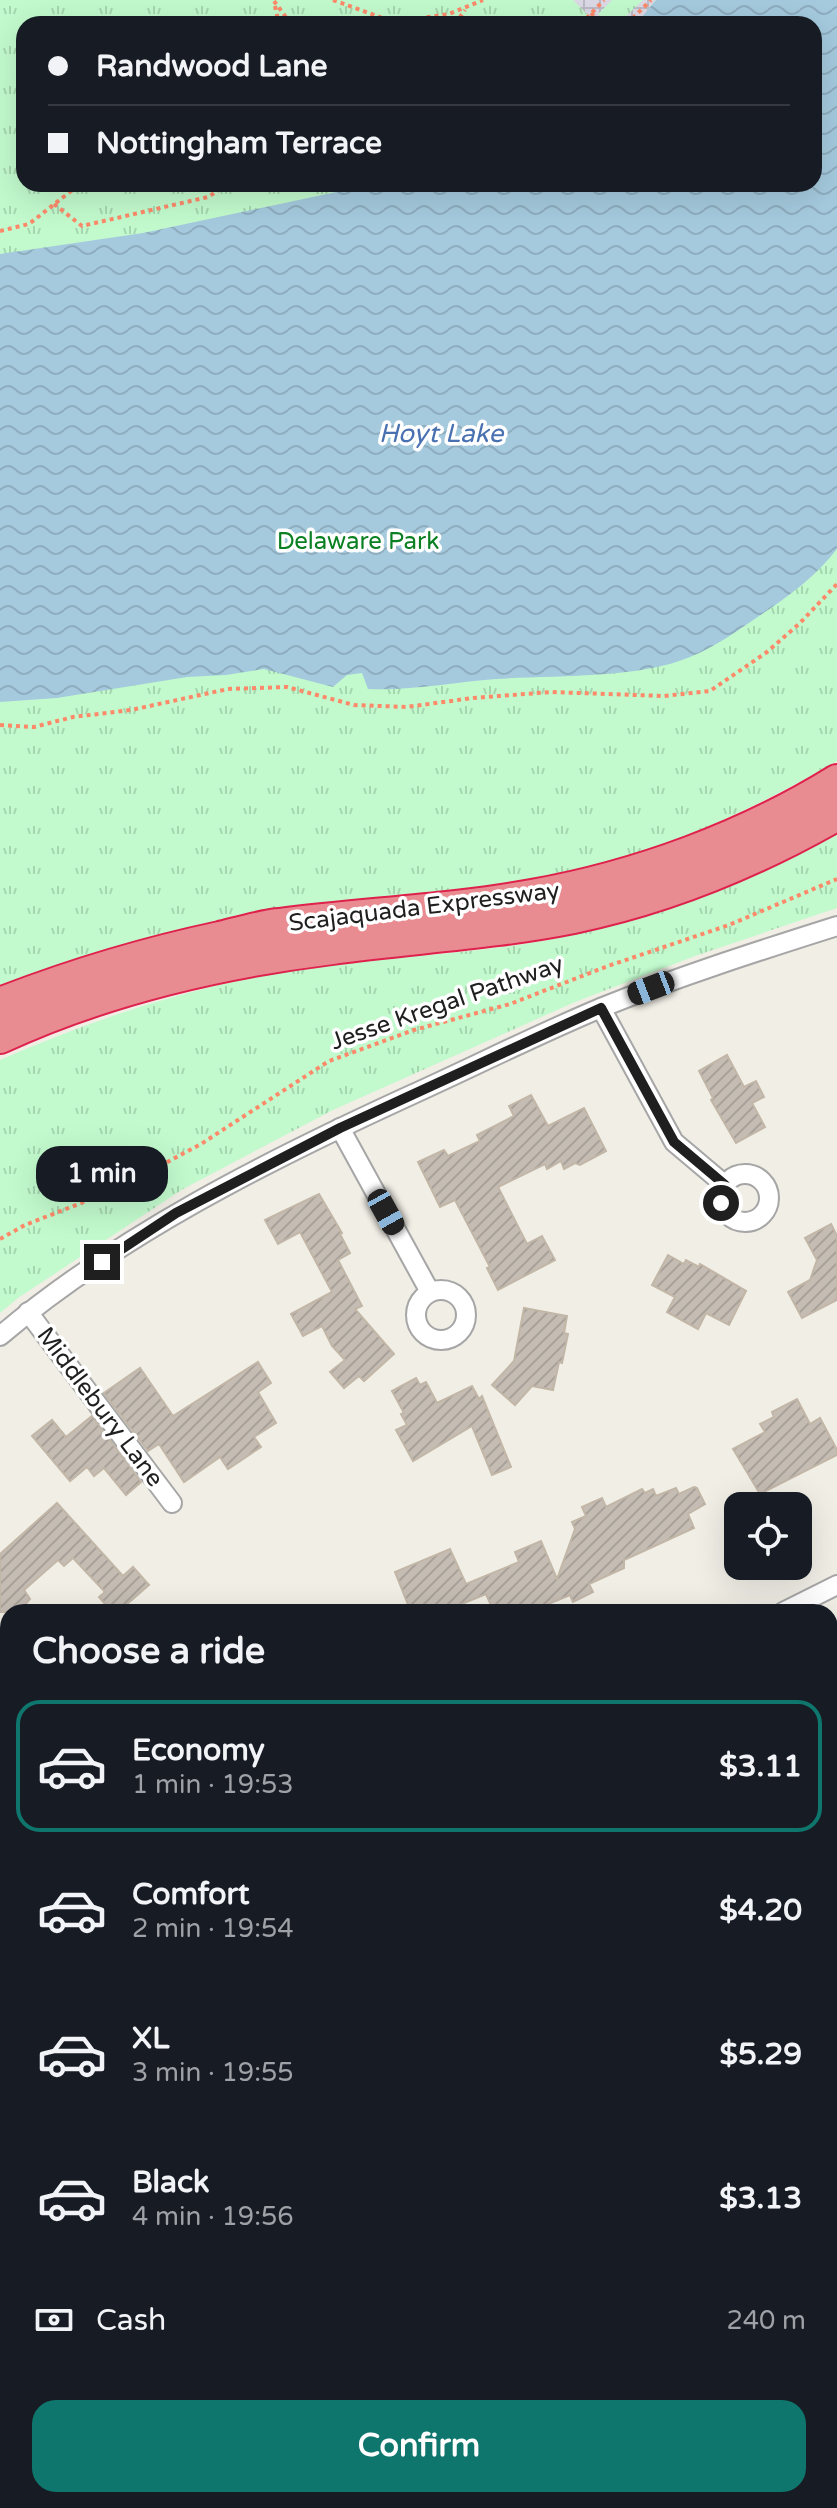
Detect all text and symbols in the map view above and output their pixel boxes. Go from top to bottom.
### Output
text: Randwood Lane [96,48,328,85]
text: Nottingham Terrace [96,125,382,162]
water label: Hoyt Lake [379,418,504,449]
park label: Delaware Park [277,527,439,556]
street label: Scajaquada Expressway [287,876,561,938]
street label: Jesse Kregal Pathway [327,949,567,1056]
car [624,968,678,1008]
callout: 1 min [36,1146,168,1202]
text: 1 min [67,1158,137,1189]
car [364,1185,408,1239]
route start [703,1185,739,1221]
route end [84,1244,120,1280]
street label: Middlebury Lane [31,1321,169,1493]
map controls [724,1492,812,1580]
button: locate [724,1492,812,1580]
text: Choose a ride [32,1630,265,1673]
icon: car [36,1730,108,1802]
text: Economy [132,1732,265,1769]
text: $3.11 [719,1748,802,1785]
text: 1 min · 19:53 [132,1769,294,1800]
icon: car [36,1874,108,1946]
text: Comfort [132,1876,250,1913]
text: $4.20 [719,1892,802,1929]
text: 2 min · 19:54 [132,1913,294,1944]
icon: car [36,2018,108,2090]
text: XL [132,2020,169,2057]
text: $5.29 [720,2036,802,2073]
text: 3 min · 19:55 [132,2057,294,2088]
icon: car [36,2162,108,2234]
text: Black [132,2164,209,2201]
text: $3.13 [719,2180,802,2217]
text: 4 min · 19:56 [132,2201,294,2232]
icon: cash [32,2298,76,2342]
text: Cash [96,2302,166,2339]
text: 240 m [726,2305,806,2336]
button: Confirm [32,2400,806,2492]

